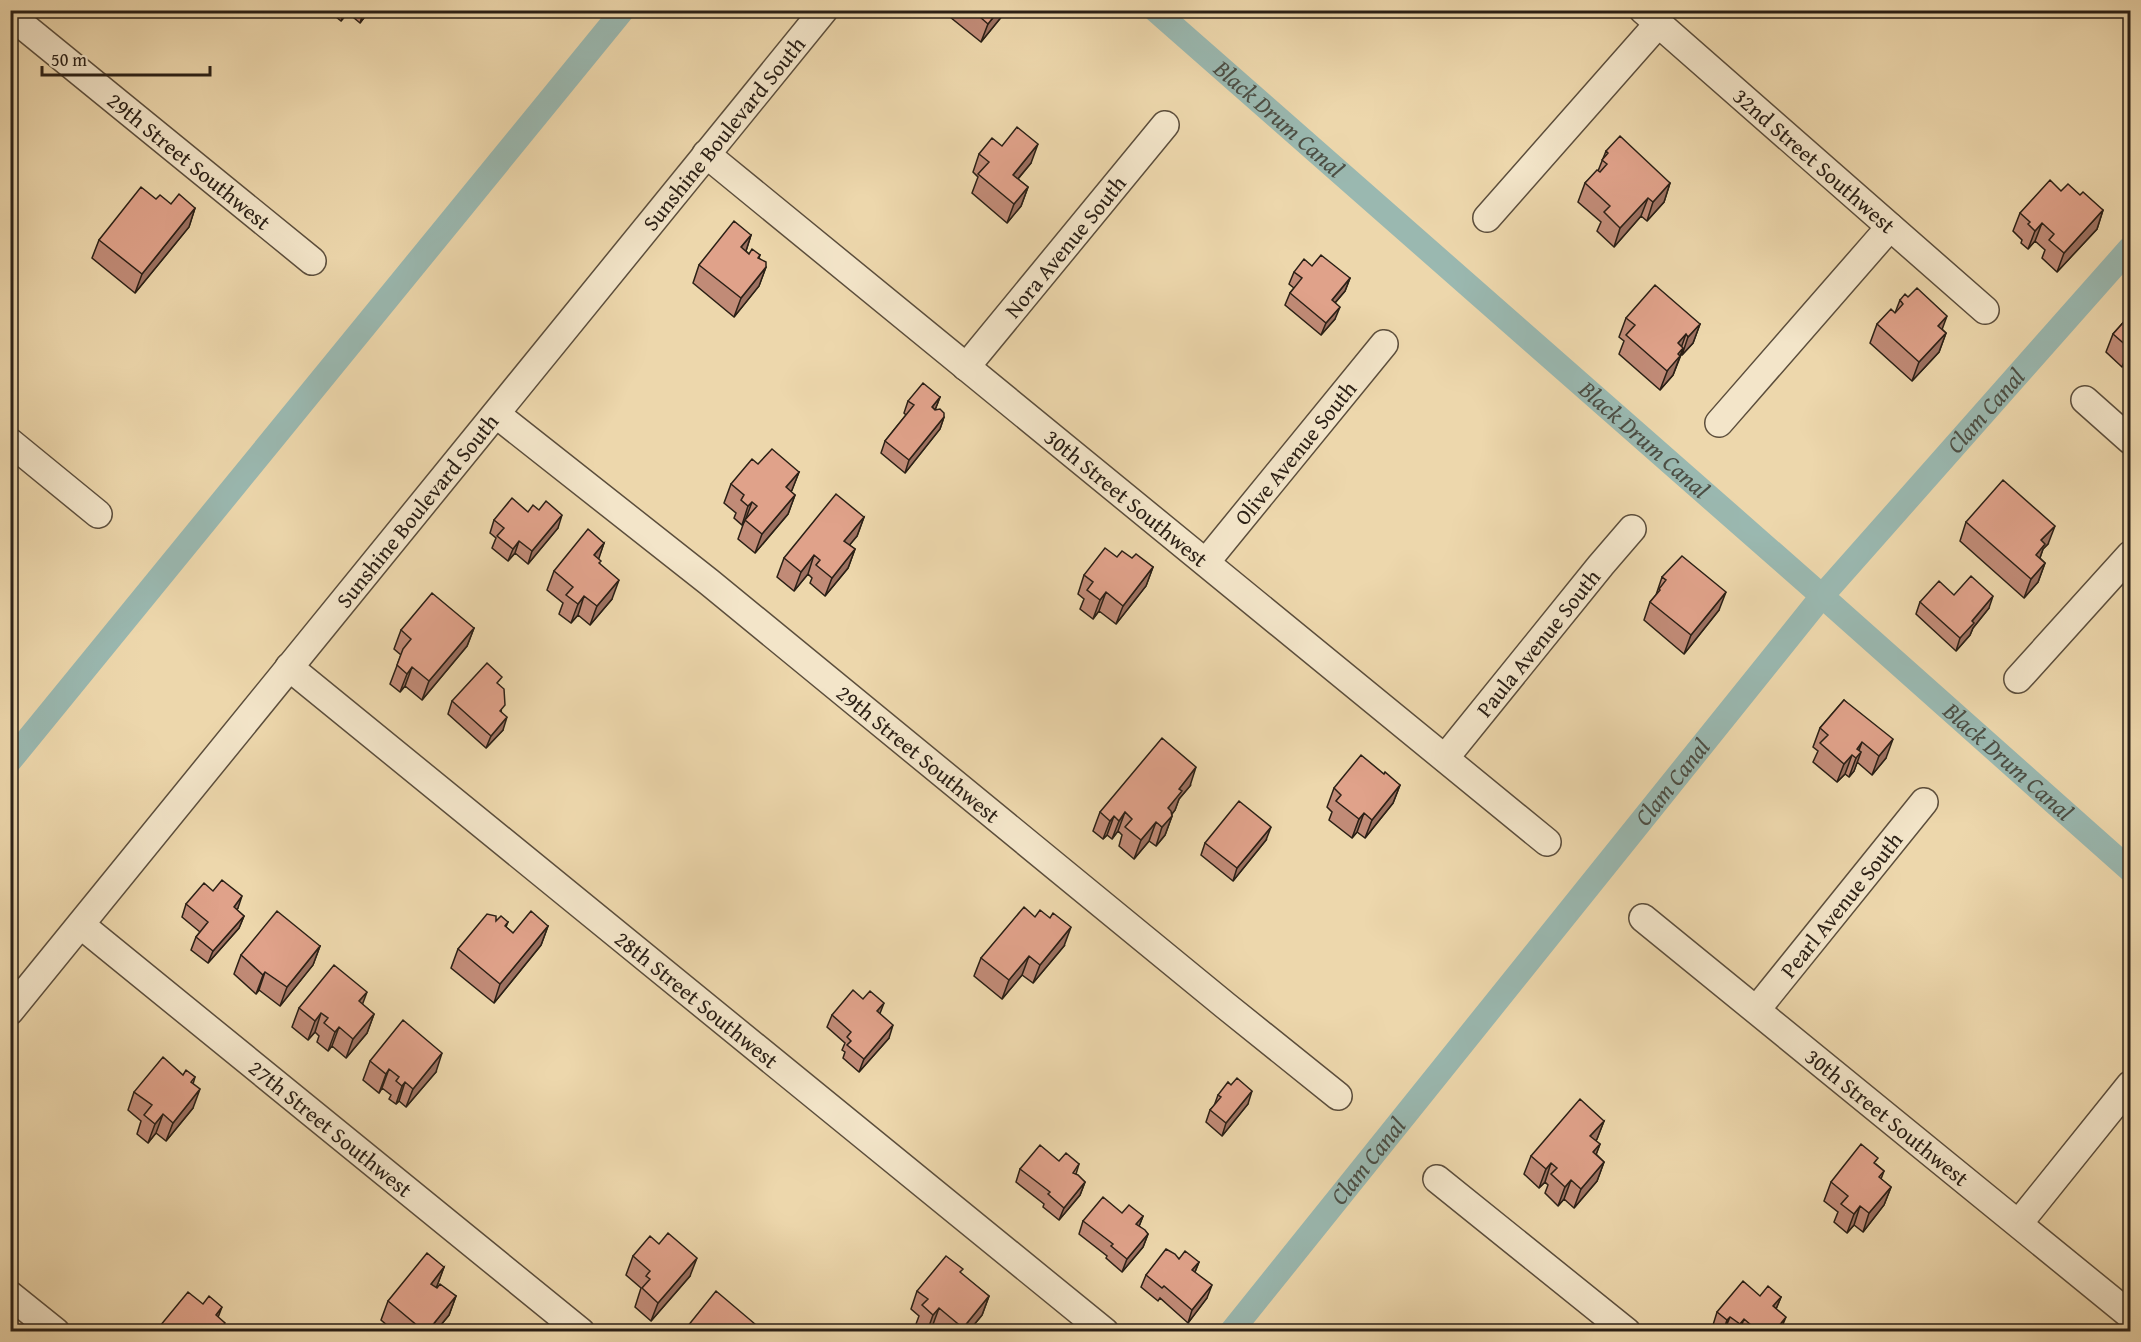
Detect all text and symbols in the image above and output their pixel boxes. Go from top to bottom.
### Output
street label: Sunshine Boulevard South [635,29,813,238]
scale bar [42,39,210,77]
text: 50 m [51,46,87,73]
water label: Black Drum Canal [1206,51,1352,186]
street label: 32nd Street Southwest [1726,80,1903,241]
street label: 29th Street Southwest [100,84,278,237]
street label: Nora Avenue South [997,168,1134,325]
water label: Clam Canal [1938,360,2033,461]
water label: Black Drum Canal [1571,372,1717,506]
street label: Olive Avenue South [1227,373,1364,532]
street label: Sunshine Boulevard South [328,406,506,615]
street label: 30th Street Southwest [1038,421,1215,575]
street label: Paula Avenue South [1468,562,1608,724]
street label: 29th Street Southwest [830,677,1007,830]
water label: Black Drum Canal [1935,693,2081,829]
water label: Clam Canal [1626,731,1718,833]
street label: Pearl Avenue South [1772,824,1910,984]
street label: 28th Street Southwest [608,923,786,1076]
street label: 30th Street Southwest [1798,1041,1976,1194]
street label: 27th Street Southwest [242,1052,420,1205]
water label: Clam Canal [1322,1110,1414,1212]

